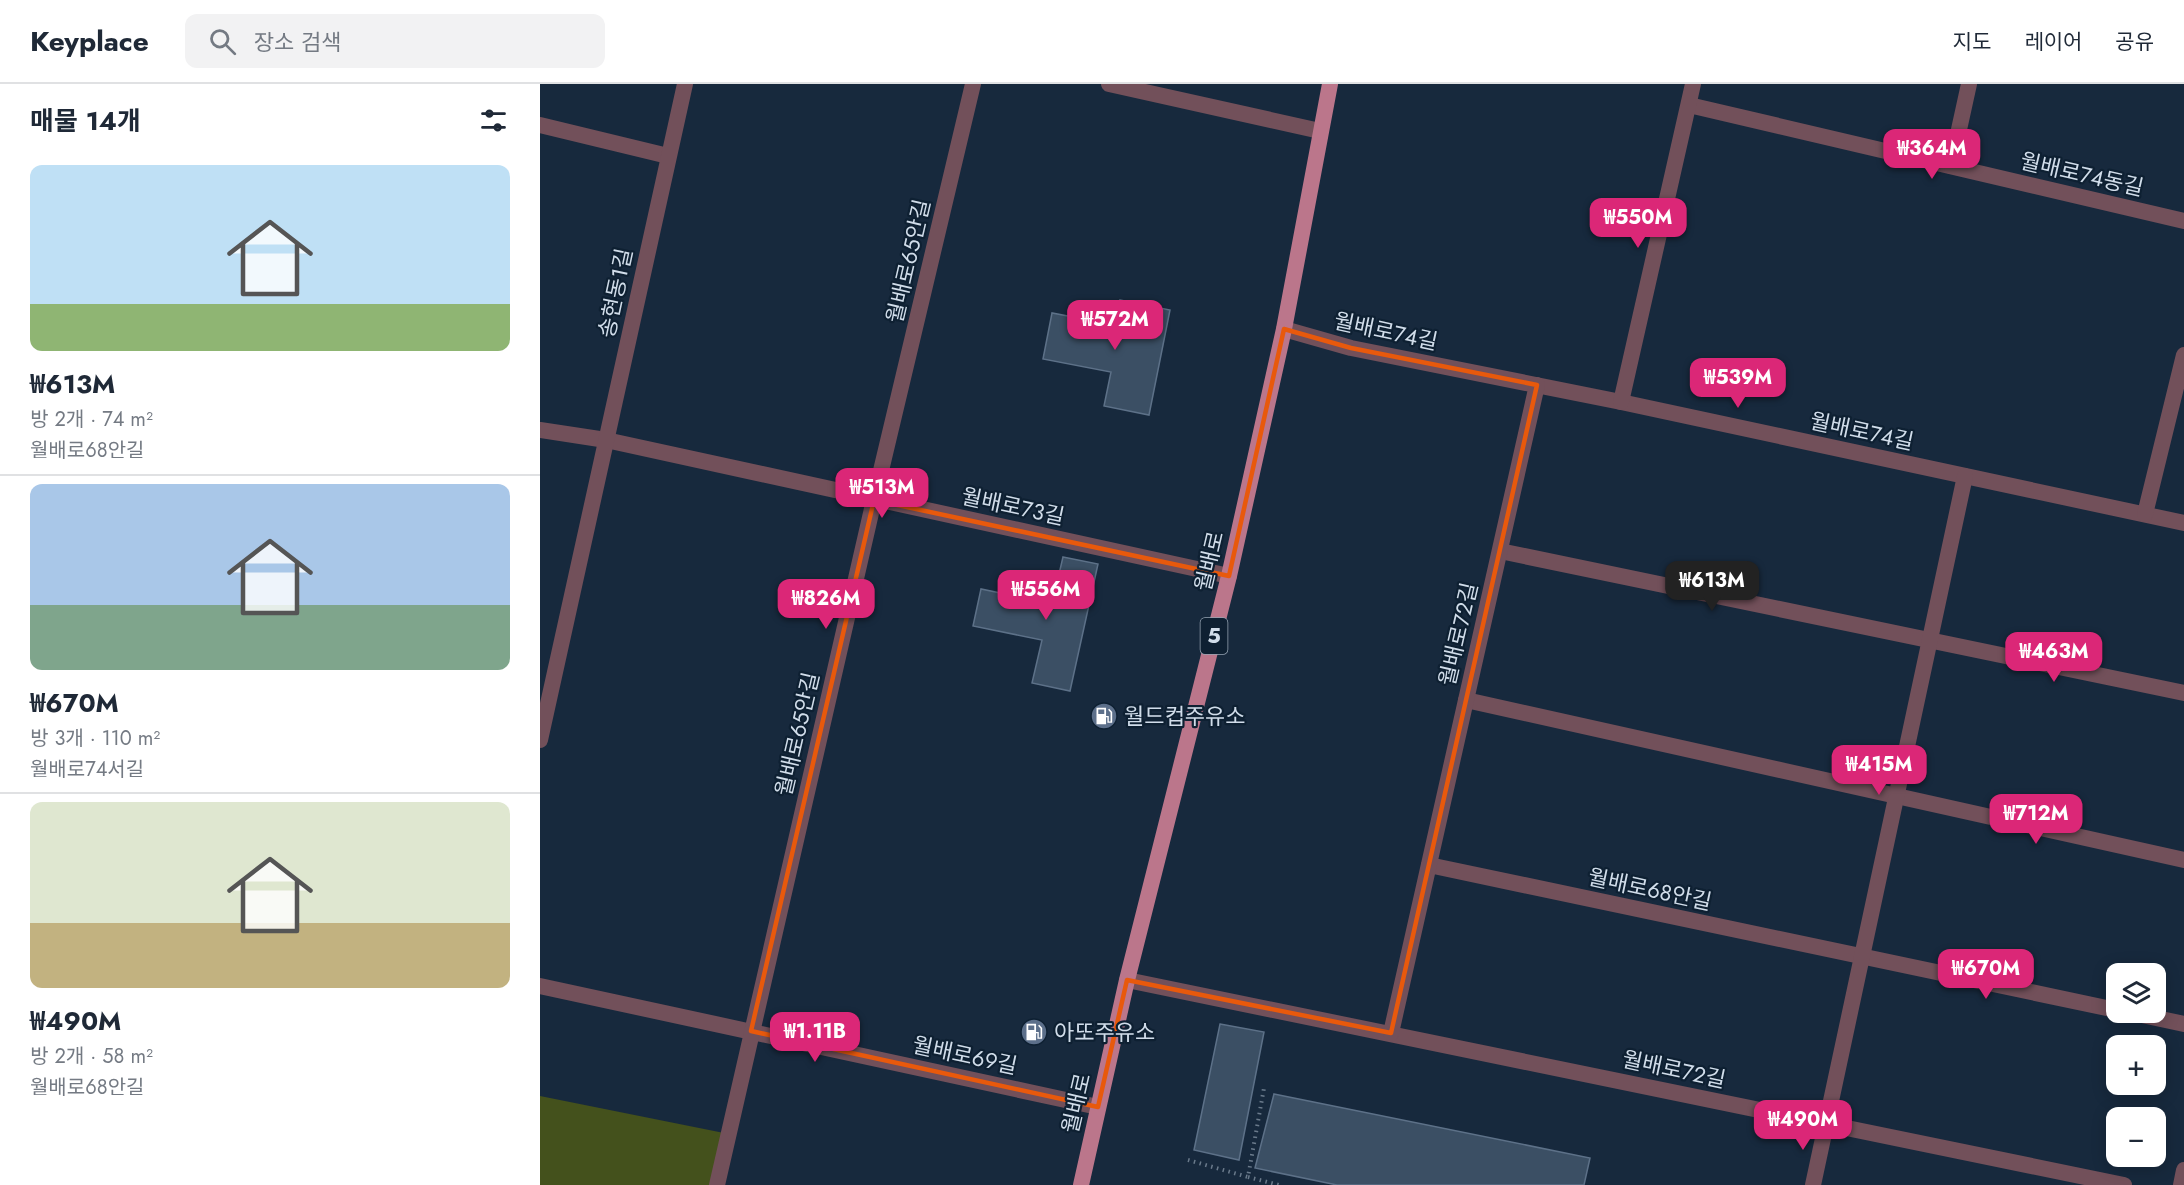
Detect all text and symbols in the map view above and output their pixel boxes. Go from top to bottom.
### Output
search box [185,14,605,68]
text: Keyplace [30,21,149,62]
icon: search [206,25,239,58]
text: 장소 검색 [254,26,341,58]
text: 지도 [1953,27,1991,57]
text: 레이어 [2024,27,2082,57]
text: 공유 [2115,27,2154,57]
text: 매물 14개 [30,102,141,140]
icon: filters [477,104,510,137]
pin: ₩364M [1890,129,1974,180]
text: ₩364M [1897,134,1967,163]
street label: 월배로74동길 [2017,144,2147,204]
street label: 월배로65안길 [878,196,938,326]
pin: ₩550M [1596,198,1680,249]
text: ₩550M [1604,203,1672,232]
icon: home [216,204,324,312]
street label: 송현동1길 [590,245,640,341]
pin: ₩572M [1073,300,1157,351]
street label: 월배로74길 [1331,304,1441,358]
text: ₩572M [1081,305,1149,334]
pin: ₩539M [1696,358,1780,409]
text: ₩539M [1704,363,1772,392]
text: ₩613M [30,365,115,403]
street label: 월배로74길 [1807,404,1917,458]
text: 방 2개 · 74 m² [30,405,153,434]
text: 월배로68안길 [30,436,144,465]
pin: ₩513M [840,468,924,519]
text: ₩513M [849,473,915,502]
street label: 월배로73길 [959,479,1067,533]
icon: home [216,523,324,631]
street label: 월배로 [1187,528,1231,594]
pin: ₩613M [1670,561,1754,612]
text: ₩613M [1679,566,1745,595]
pin: ₩556M [1004,570,1088,621]
text: ₩556M [1012,575,1080,604]
pin: ₩826M [784,579,868,630]
street label: 월배로72길 [1431,579,1485,689]
text: ₩826M [792,584,860,613]
road number: 5 [1200,618,1228,654]
pin: ₩463M [2012,632,2096,683]
text: ₩463M [2019,637,2089,666]
street label: 월배로65안길 [767,669,827,799]
text: ₩670M [30,684,119,722]
place label: 월드컵주유소 [1124,700,1245,732]
fuel station icon: 월드컵주유소 [1089,701,1119,731]
text: 방 3개 · 110 m² [30,724,160,753]
pin: ₩415M [1837,745,1921,796]
text: ₩415M [1846,750,1912,779]
text: 월배로74서길 [30,755,144,784]
pin: ₩712M [1994,794,2078,845]
text: ₩712M [2004,799,2068,828]
icon: home [216,841,324,949]
street label: 월배로68안길 [1585,860,1715,918]
pin: ₩670M [1944,949,2028,1000]
text: ₩670M [1952,954,2020,983]
map controls [2106,963,2166,1167]
button: layers [2106,963,2166,1023]
text: ₩490M [30,1002,121,1040]
pin: ₩1.11B [766,1012,864,1063]
place label: 아또주유소 [1054,1016,1155,1048]
text: ₩1.11B [784,1017,846,1046]
fuel station icon: 아또주유소 [1019,1017,1049,1047]
street label: 월배로69길 [910,1028,1020,1082]
button: + [2106,1035,2166,1095]
text: 방 2개 · 58 m² [30,1042,153,1071]
street label: 월배로72길 [1619,1042,1729,1096]
street label: 월배로 [1054,1070,1098,1136]
text: 월배로68안길 [30,1073,144,1102]
pin: ₩490M [1761,1100,1845,1151]
text: ₩490M [1768,1105,1838,1134]
button: − [2106,1107,2166,1167]

